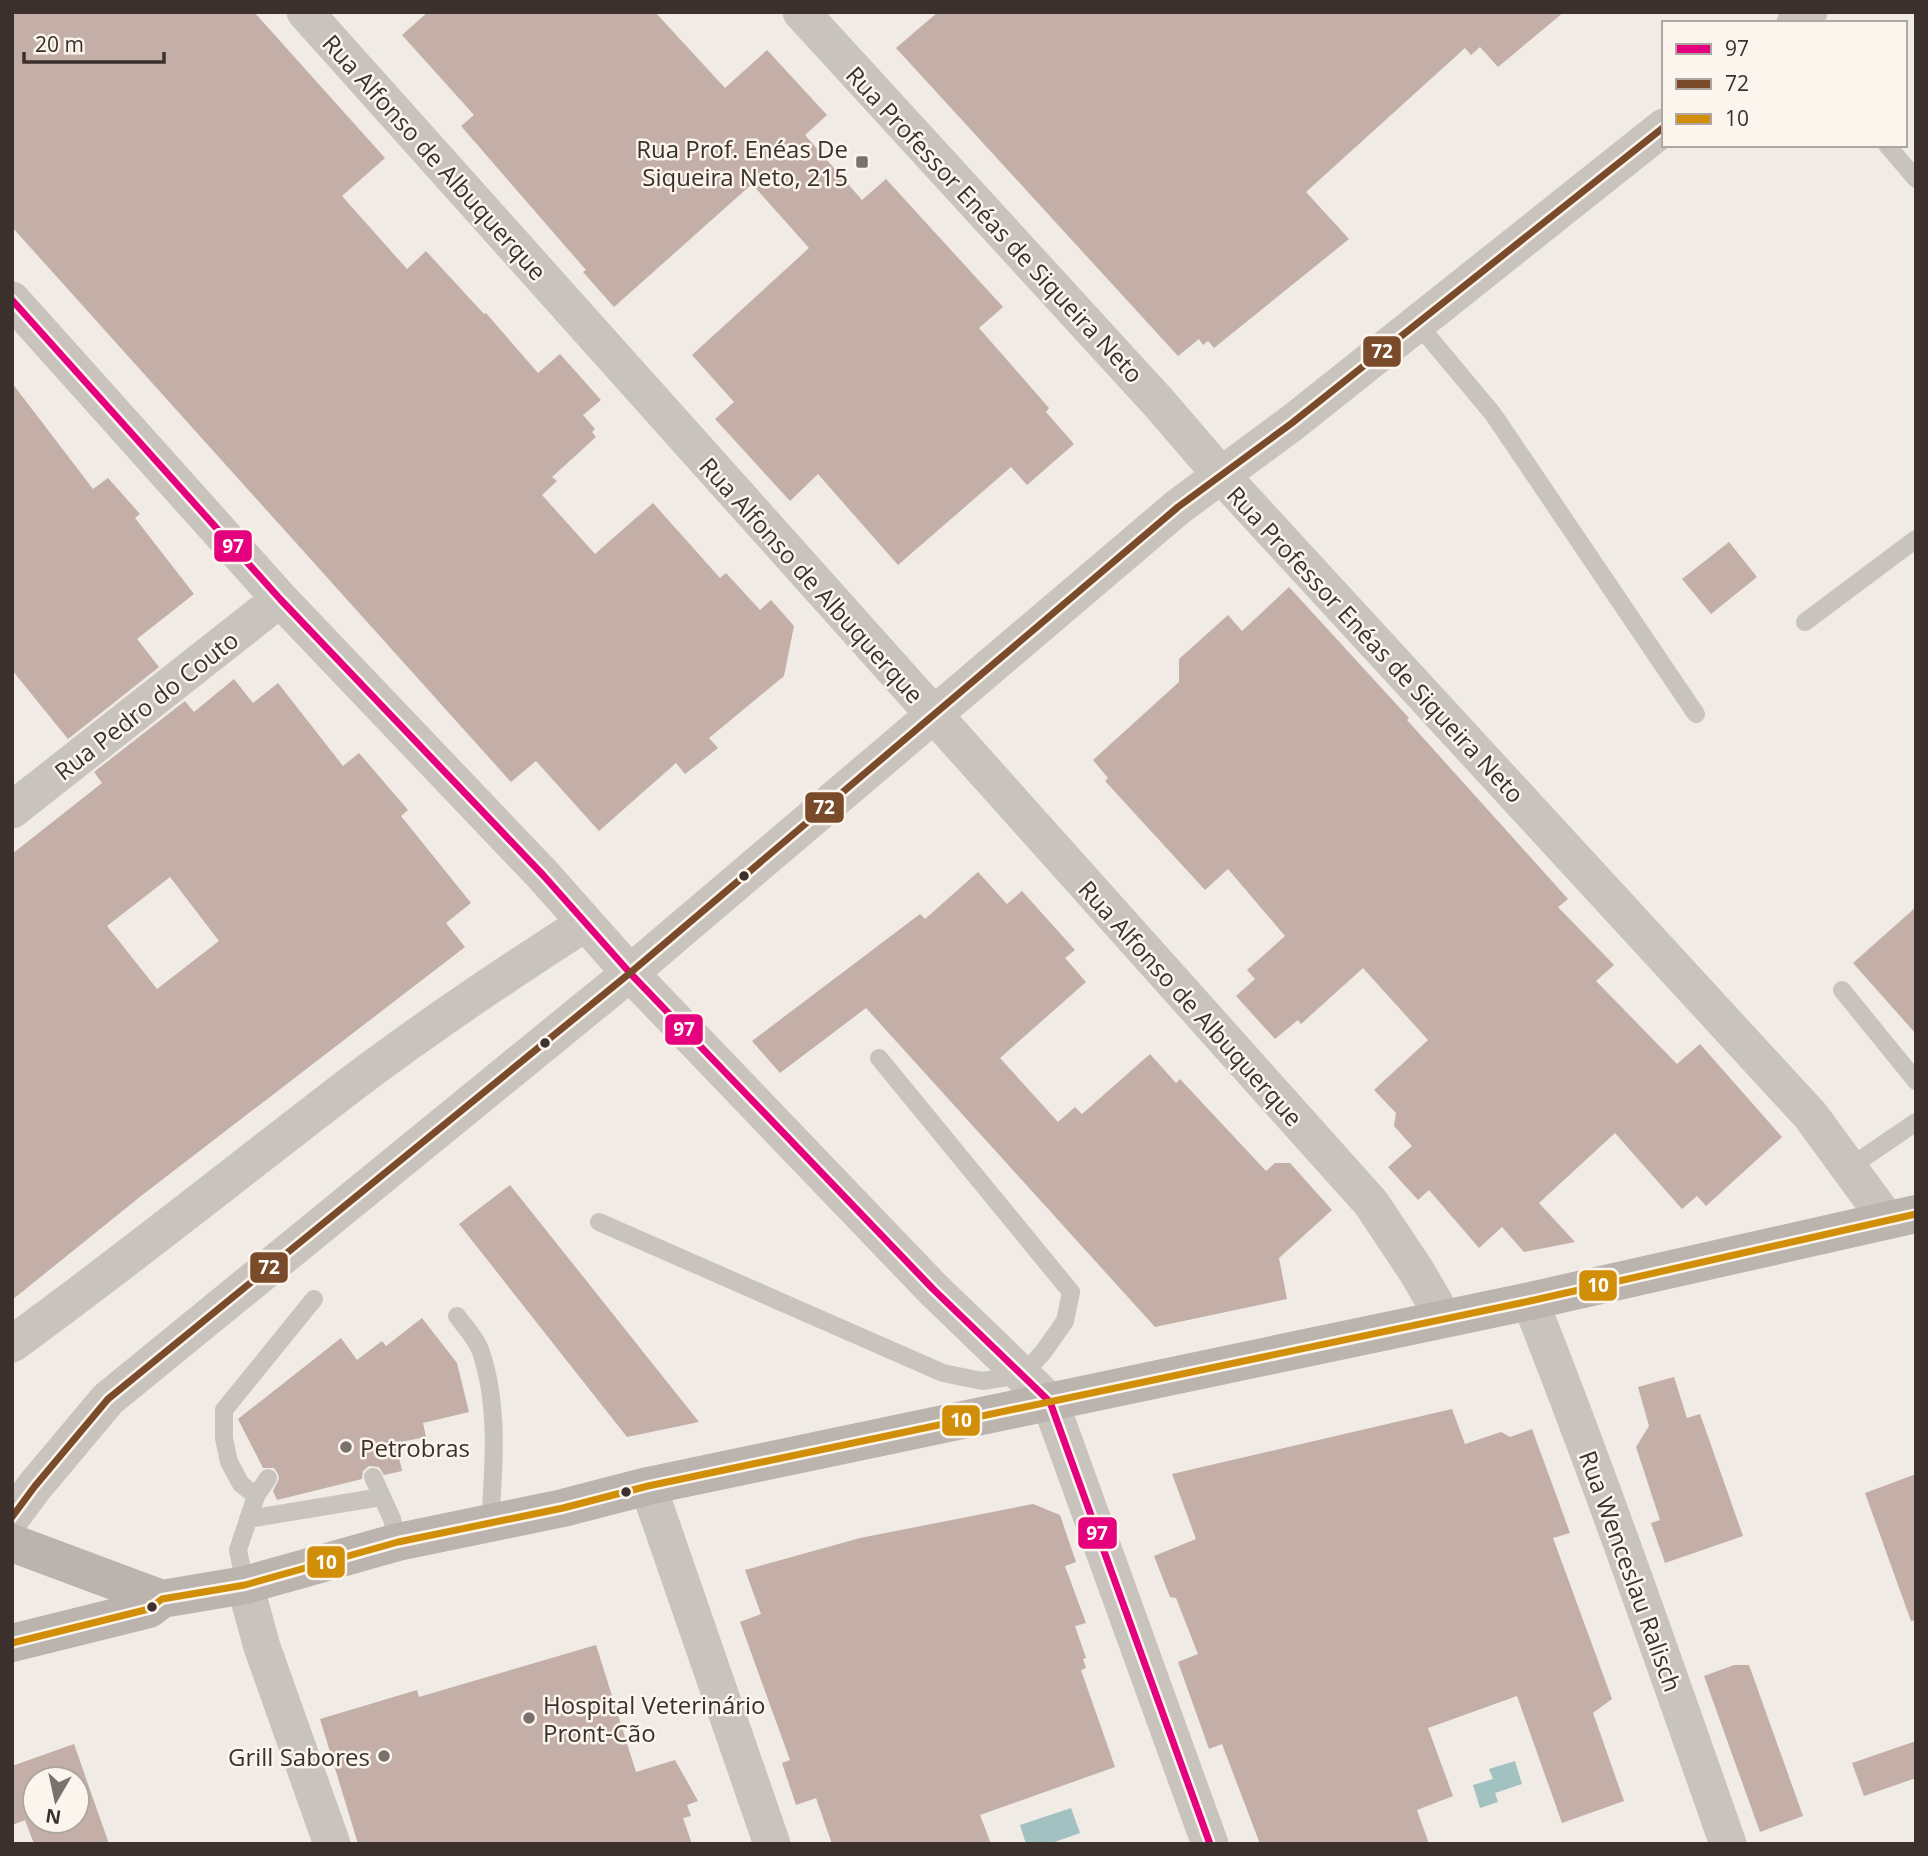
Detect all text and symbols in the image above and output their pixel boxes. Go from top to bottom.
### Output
scale bar [24,21,164,65]
legend [1662,21,1907,147]
street label: Rua Alfonso de Albuquerque [316,27,554,287]
text: 20 m [35,30,84,58]
text: 97 [1725,34,1749,62]
street label: Rua Professor Enéas de Siqueira Neto [839,59,1151,389]
text: 72 [1725,69,1749,97]
text: 10 [1725,104,1749,132]
place label: Rua Prof. Enéas De Siqueira Neto, 215 [636,132,848,193]
marker: Rua Prof. Enéas De Siqueira Neto, 215 [854,154,870,170]
line badge: 72 [1362,335,1402,368]
text: 72 [1371,338,1393,364]
street label: Rua Alfonso de Albuquerque [693,450,931,710]
street label: Rua Professor Enéas de Siqueira Neto [1220,479,1532,809]
line badge: 97 [213,529,253,563]
text: 97 [222,533,244,559]
street label: Rua Pedro do Couto [47,623,245,787]
line badge: 72 [804,791,845,824]
text: 72 [813,794,835,820]
unlabelled marker [737,869,751,883]
street label: Rua Alfonso de Albuquerque [1072,873,1310,1133]
line badge: 97 [664,1013,704,1046]
text: 97 [673,1016,695,1042]
unlabelled marker [538,1036,552,1050]
line badge: 72 [249,1251,289,1284]
text: 72 [258,1254,280,1280]
line badge: 10 [1578,1269,1618,1302]
text: 10 [1587,1272,1609,1298]
line badge: 10 [941,1404,981,1437]
text: 10 [950,1407,972,1433]
place label: Petrobras [360,1431,470,1464]
marker: Petrobras [338,1439,354,1455]
street label: Rua Wenceslau Ralisch [1572,1446,1690,1696]
unlabelled marker [619,1485,633,1499]
line badge: 97 [1077,1516,1118,1550]
text: 97 [1086,1520,1108,1546]
line badge: 10 [306,1545,346,1579]
text: 10 [315,1549,337,1575]
unlabelled marker [145,1600,159,1614]
place label: Hospital Veterinário Pront-Cão [543,1688,766,1749]
marker: Hospital Veterinário Pront-Cão [521,1710,537,1726]
place label: Grill Sabores [228,1740,370,1773]
marker: Grill Sabores [376,1748,392,1764]
north arrow [21,1765,91,1835]
text: N [44,1803,63,1831]

